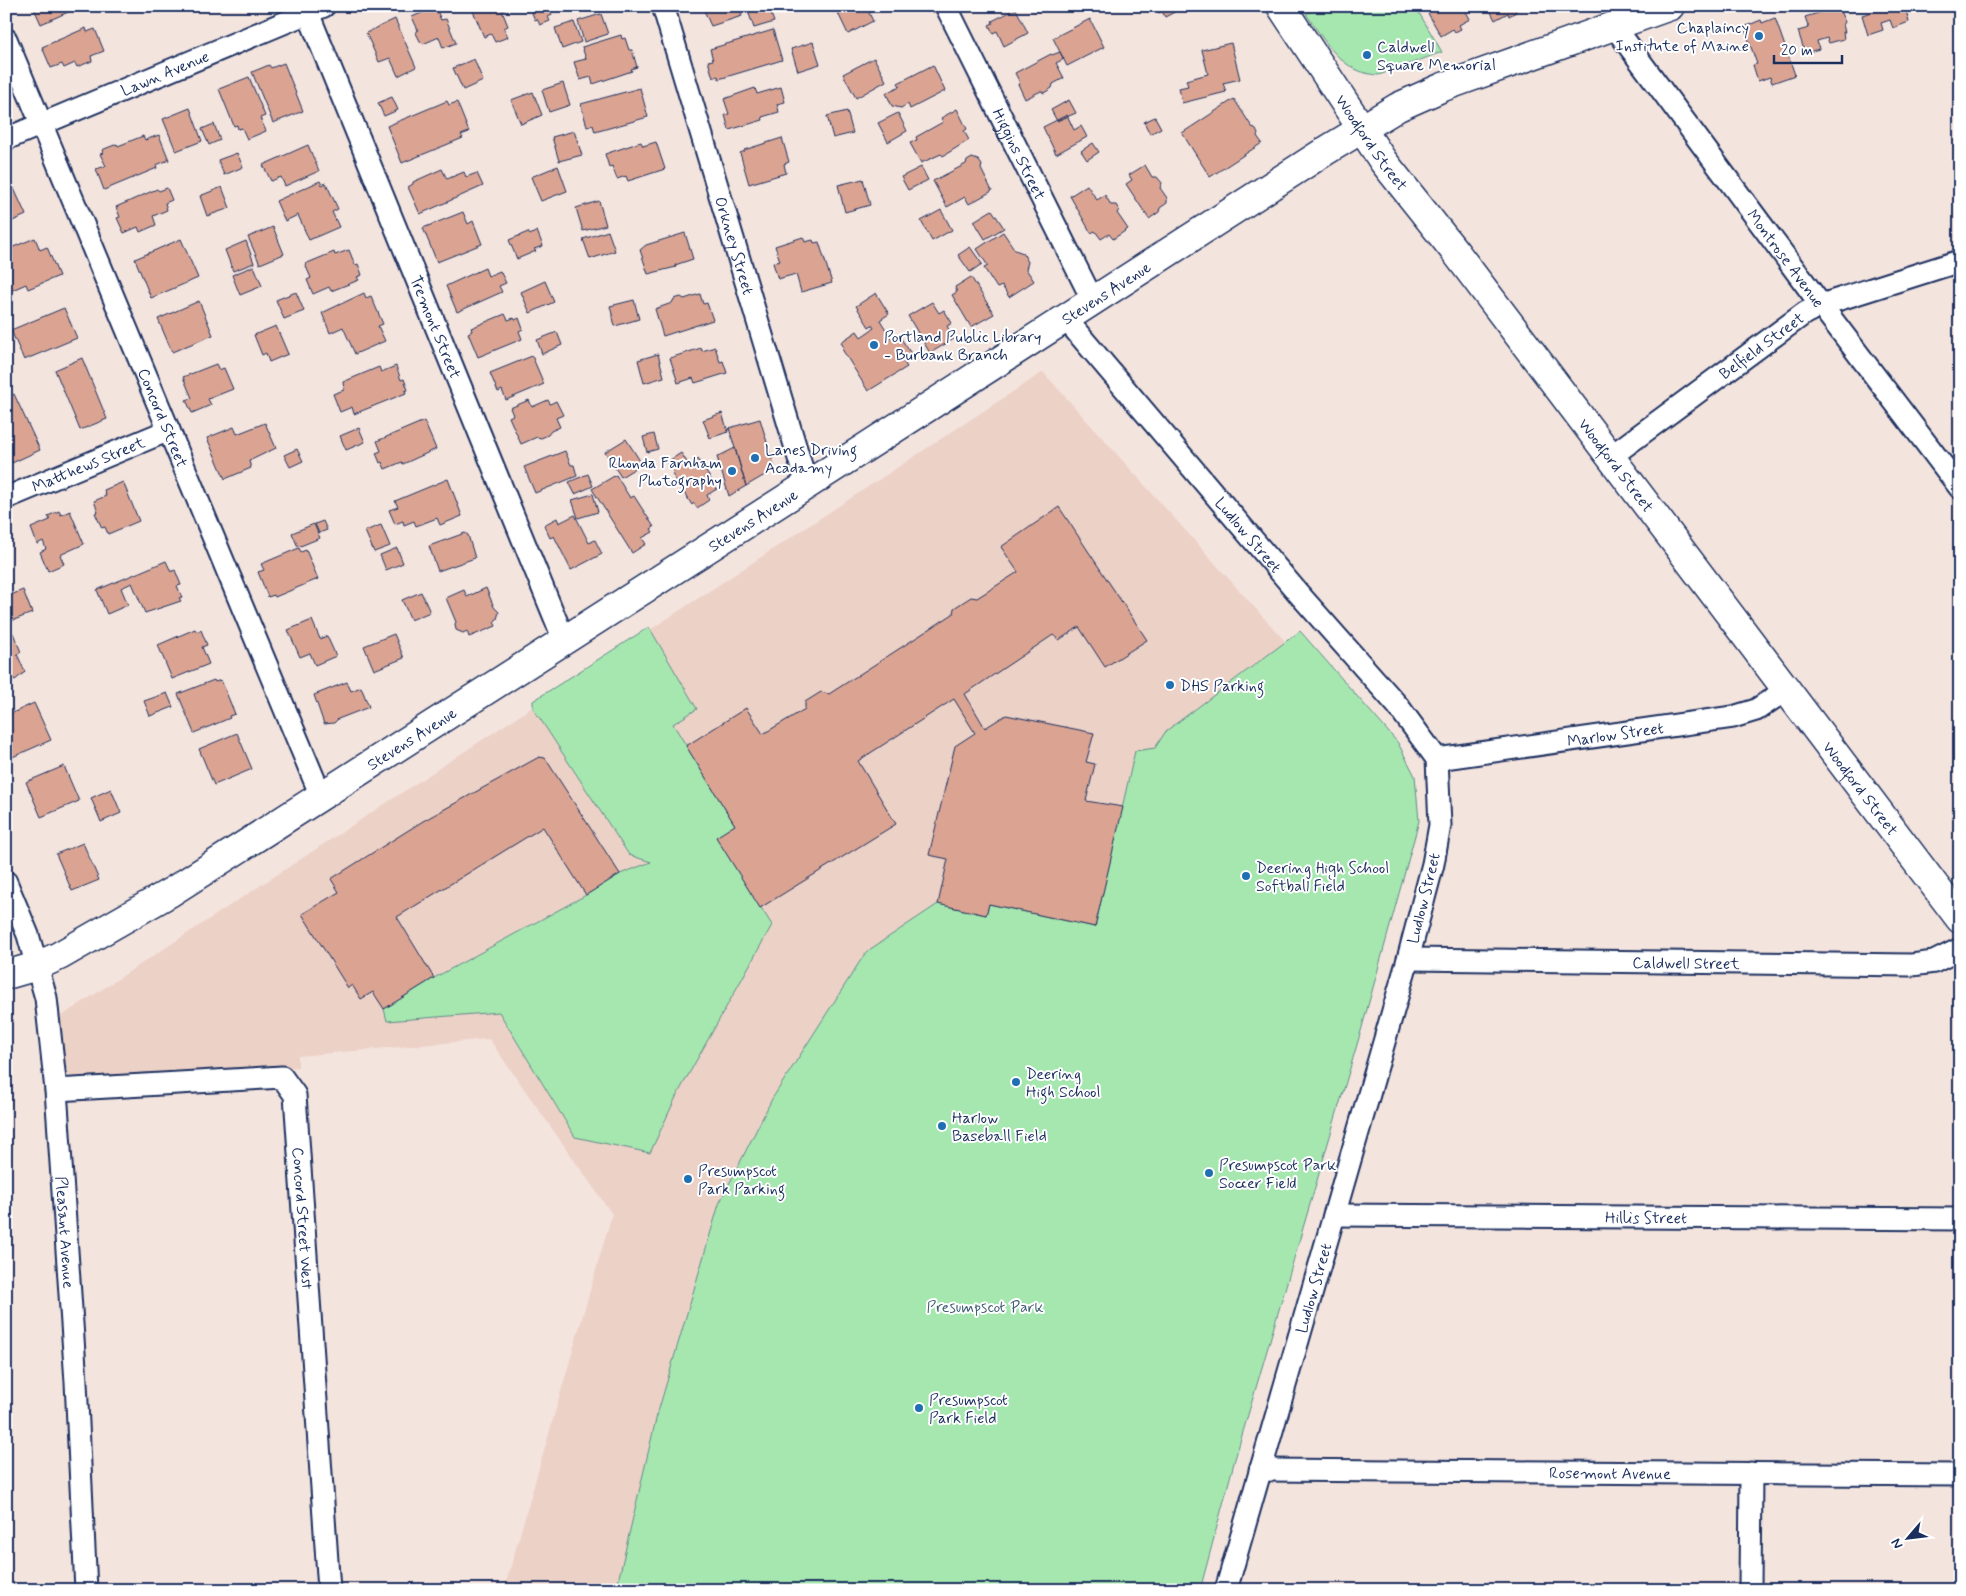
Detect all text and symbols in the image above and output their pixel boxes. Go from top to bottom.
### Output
place label: Chaplaincy Institute of Maine [1616,18,1749,57]
marker: Chaplaincy Institute of Maine [1753,30,1765,42]
scale bar [1774,32,1841,64]
place label: Caldwell Square Memorial [1377,37,1496,76]
text: 20 m [1781,41,1813,61]
street label: Lawn Avenue [118,46,212,102]
marker: Caldwell Square Memorial [1361,49,1373,61]
street label: Woodford Street [1330,91,1412,196]
street label: Higgins Street [987,105,1050,204]
street label: Orkney Street [709,194,758,297]
street label: Montrose Avenue [1742,206,1828,312]
street label: Stevens Avenue [1058,257,1156,330]
street label: Tremont Street [404,273,465,383]
street label: Belfield Street [1715,308,1809,385]
place label: Portland Public Library - Burbank Branch [884,327,1041,366]
marker: Portland Public Library - Burbank Branch [868,339,880,351]
street label: Concord Street [132,365,192,471]
street label: Woodford Street [1573,415,1658,518]
street label: Matthews Street [29,432,149,498]
place label: Lanes Driving Acadamy [765,440,857,479]
marker: Lanes Driving Acadamy [749,452,761,464]
place label: Rhonda Farnham Photography [608,453,722,493]
marker: Rhonda Farnham Photography [726,465,738,477]
street label: Stevens Avenue [705,484,803,557]
street label: Ludlow Street [1209,493,1286,578]
place label: DHS Parking [1180,676,1264,698]
marker: DHS Parking [1164,679,1176,691]
street label: Stevens Avenue [364,703,462,776]
street label: Marlow Street [1566,718,1665,752]
street label: Woodford Street [1817,738,1902,841]
street label: Ludlow Street [1403,851,1446,946]
place label: Deering High School Softball Field [1256,858,1389,897]
marker: Deering High School Softball Field [1240,870,1252,882]
street label: Caldwell Street [1632,953,1740,975]
place label: Deering High School [1026,1064,1101,1104]
marker: Deering High School [1010,1076,1022,1088]
place label: Harlow Baseball Field [952,1108,1047,1147]
marker: Harlow Baseball Field [936,1120,948,1132]
street label: Concord Street West [287,1146,317,1290]
place label: Presumpscot Park Soccer Field [1219,1155,1336,1194]
place label: Presumpscot Park Parking [698,1161,785,1201]
marker: Presumpscot Park Soccer Field [1203,1167,1215,1179]
marker: Presumpscot Park Parking [682,1173,694,1185]
street label: Pleasant Avenue [50,1175,79,1289]
street label: Hillis Street [1605,1208,1687,1229]
street label: Ludlow Street [1292,1241,1337,1336]
park label: Presumpscot Park [926,1297,1044,1318]
place label: Presumpscot Park Field [929,1390,1008,1429]
marker: Presumpscot Park Field [913,1402,925,1414]
street label: Rosemont Avenue [1549,1463,1671,1485]
north arrow [1884,1514,1934,1564]
text: N [1887,1535,1908,1552]

